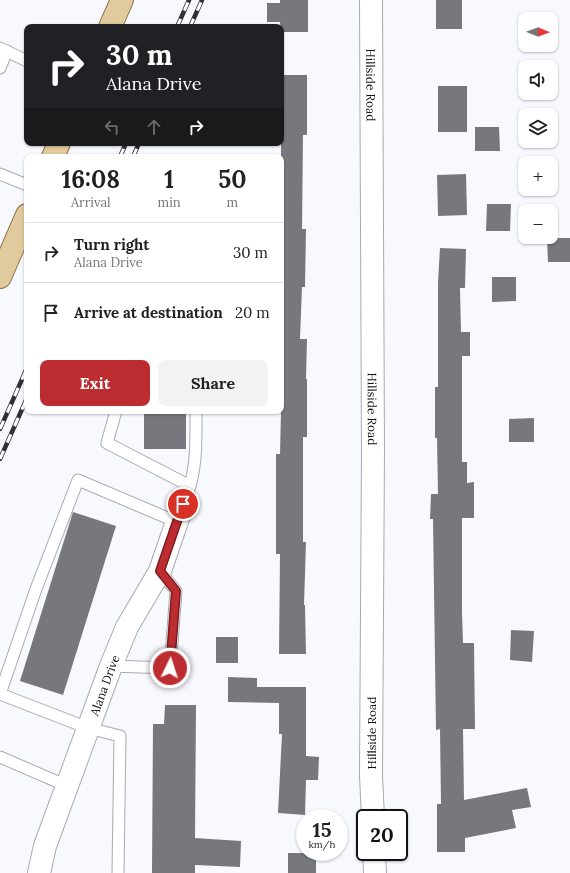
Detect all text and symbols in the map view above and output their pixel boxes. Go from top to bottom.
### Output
north arrow [518,12,558,52]
map controls [518,12,558,244]
text: 30 m [106,37,173,73]
icon: right [40,40,92,92]
street label: Hillside Road [364,49,379,121]
button: sound [518,60,558,100]
text: Alana Drive [106,72,201,95]
button: layers [518,108,558,148]
icon: left [101,116,123,138]
icon: ahead [143,116,165,138]
icon: right [185,116,207,138]
button: + [518,156,558,196]
text: 16:08 [62,164,120,195]
text: 1 [164,164,174,195]
text: 50 [218,164,246,195]
text: Arrival [71,194,111,211]
text: min [158,194,181,211]
text: m [227,194,238,211]
button: − [518,204,558,244]
text: Turn right [74,235,150,254]
icon: right [40,242,62,264]
text: 30 m [233,243,268,262]
text: Alana Drive [74,254,143,271]
icon: arrive [40,302,62,324]
text: Arrive at destination [74,303,223,322]
text: 20 m [235,303,270,322]
button: Exit [40,360,150,406]
button: Share [158,360,268,406]
street label: Hillside Road [365,373,380,445]
pin [166,487,200,521]
icon: arrive [172,493,194,515]
position arrow [149,647,191,689]
street label: Alana Drive [86,652,122,719]
street label: Hillside Road [364,697,379,769]
speed limit sign: 20 [356,809,408,861]
text: 15 [313,817,331,842]
text: km/h [308,838,336,851]

